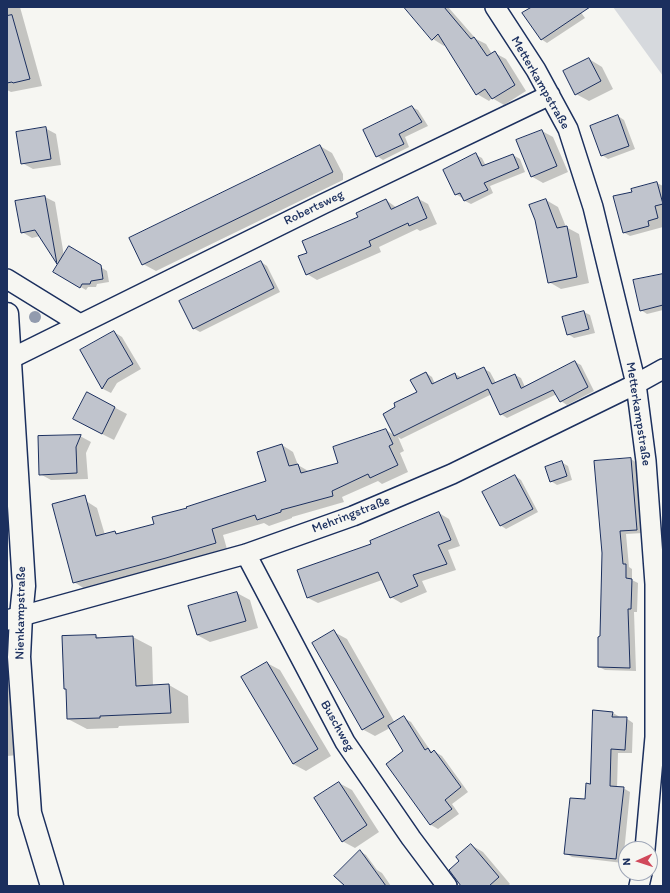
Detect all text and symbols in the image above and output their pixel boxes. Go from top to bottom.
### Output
street label: Metterkampstraße [507,34,573,132]
street label: Robertsweg [281,187,347,229]
street label: Metterkampstraße [622,361,654,467]
street label: Mehringstraße [310,493,392,537]
street label: Nienkampstraße [12,566,30,660]
street label: Buschweg [317,698,357,754]
north arrow [618,841,658,881]
text: N [620,858,633,866]

